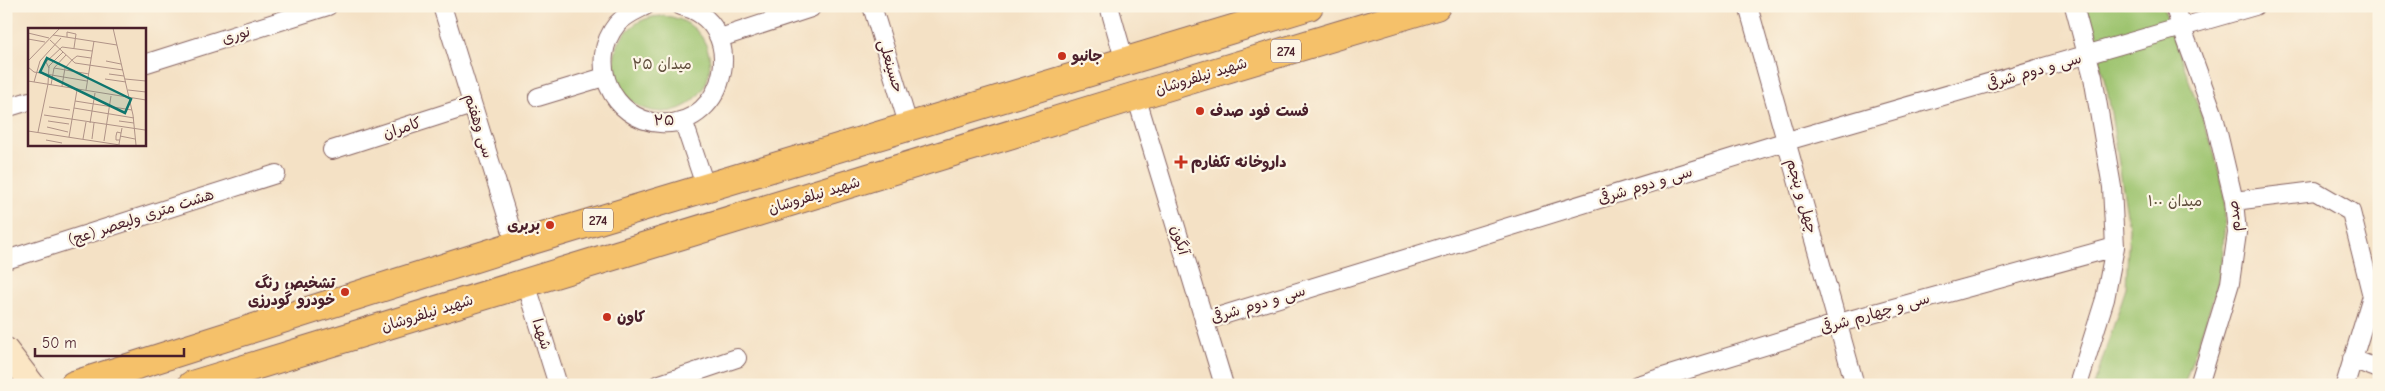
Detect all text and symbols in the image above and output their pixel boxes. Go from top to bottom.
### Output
street label: نوری [220,22,252,48]
inset map [28,28,145,145]
street label: حسینعلی [873,37,908,95]
road number: 274 [1271,40,1301,62]
place label: جانبو [1071,47,1102,66]
street label: سی و دوم شرقی [1984,47,2084,96]
marker: جانبو [1056,50,1068,62]
street label: شهید نیلفروشان [1153,53,1249,99]
park label: میدان ۲۵ [632,55,692,73]
street label: سی وهفتم [458,92,497,161]
place label: فست فود صدف [1210,102,1309,121]
marker: فست فود صدف [1194,105,1206,117]
street label: ۲۵ [654,111,674,129]
street label: کامران [381,113,423,143]
place label: داروخانه تکفارم [1191,153,1286,173]
marker: داروخانه تکفارم [1175,156,1187,168]
street label: چهل و پنجم [1780,157,1821,236]
street label: سی و دوم شرقی [1595,160,1695,211]
street label: شهید نیلفروشان [766,172,862,218]
street label: هشت متری ولیعصر (عج) [66,185,216,250]
park label: میدان ۱۰۰ [2148,192,2202,210]
street label: صدم [2224,199,2246,232]
road number: 274 [583,208,613,232]
place label: بربری [507,216,540,234]
marker: بربری [544,219,556,231]
street label: آبگون [1167,223,1193,258]
place label: تشخیص رنگ خودرو گودرزی [248,274,336,310]
street label: سی و دوم شرقی [1208,279,1308,330]
marker: تشخیص رنگ خودرو گودرزی [339,286,351,298]
street label: سی و چهارم شرقی [1818,287,1932,339]
street label: شهید نیلفروشان [379,290,475,336]
place label: کاون [617,308,645,326]
marker: کاون [601,311,613,323]
street label: شهدا [529,316,555,352]
scale bar [35,326,184,358]
text: 50 m [42,334,77,352]

